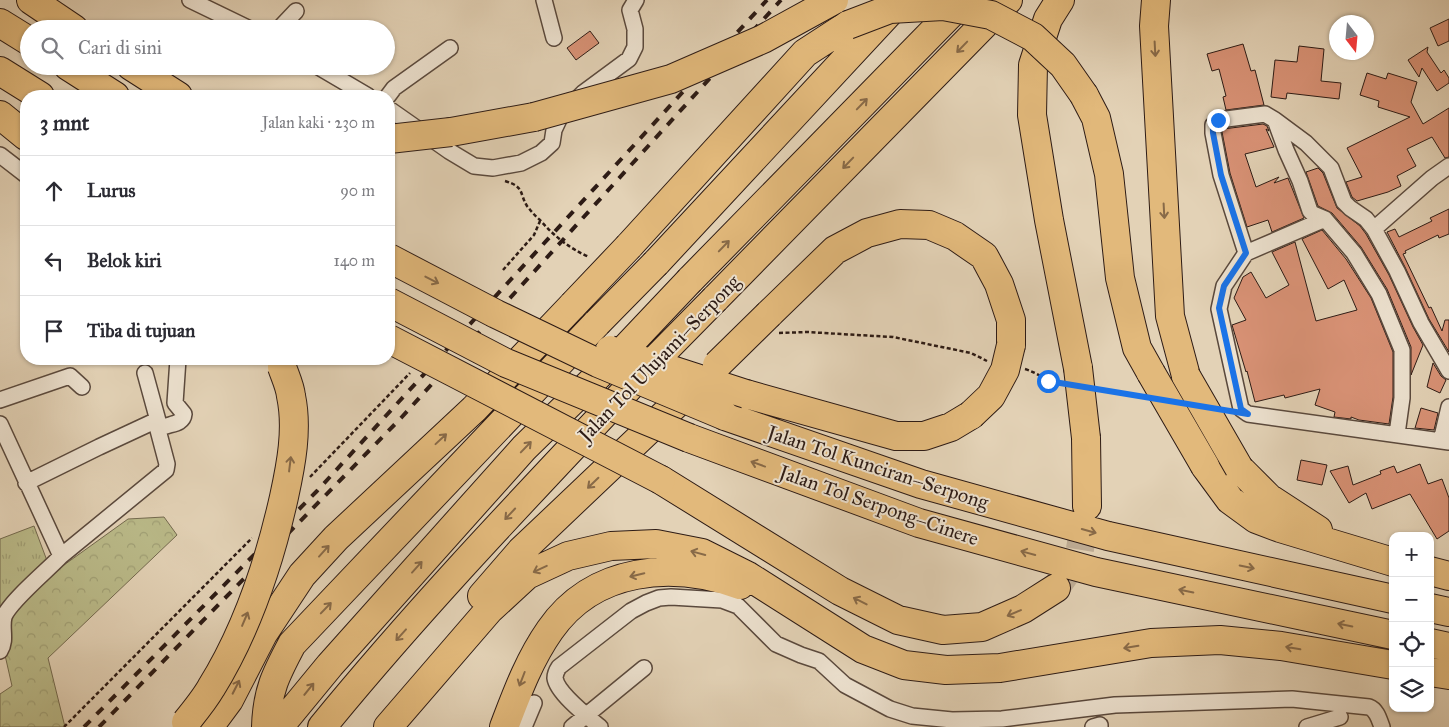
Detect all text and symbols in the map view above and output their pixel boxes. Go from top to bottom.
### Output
north arrow [1329,15,1374,60]
search box [20,20,395,75]
icon: search [38,34,66,62]
text: Cari di sini [78,36,162,59]
one-way arrow [1150,40,1159,56]
one-way arrow [956,41,968,54]
one-way arrow [856,98,868,111]
route end [1207,109,1230,132]
text: 3 mnt [40,110,89,136]
text: Jalan kaki · 230 m [262,113,375,132]
one-way arrow [842,157,854,170]
icon: ahead [40,177,68,205]
text: Lurus [87,179,135,202]
text: 90 m [340,181,375,200]
one-way arrow [1159,203,1168,219]
one-way arrow [718,239,730,252]
icon: left [40,247,68,275]
text: Belok kiri [87,249,161,272]
text: 140 m [334,251,375,270]
street label: Jalan Tol Ulujami–Serpong [572,269,746,448]
one-way arrow [424,276,439,285]
icon: arrive [40,317,68,345]
text: Tiba di tujuan [87,319,195,342]
route start [1037,370,1060,393]
street label: Jalan Tol Kunciran–Serpong [762,419,992,515]
one-way arrow [435,433,448,445]
one-way arrow [520,441,532,453]
one-way arrow [285,456,295,472]
one-way arrow [751,459,766,468]
street label: Jalan Tol Serpong–Cinere [774,459,982,551]
one-way arrow [587,476,599,489]
one-way arrow [504,508,516,521]
one-way arrow [1080,527,1096,537]
map controls [1389,532,1434,712]
button: + [1389,532,1434,577]
one-way arrow [318,545,330,558]
one-way arrow [690,548,706,557]
one-way arrow [1021,548,1037,557]
one-way arrow [411,561,422,574]
one-way arrow [1239,563,1255,572]
one-way arrow [533,565,548,574]
one-way arrow [630,571,646,580]
button: − [1389,577,1434,622]
one-way arrow [1179,586,1195,595]
one-way arrow [853,596,868,605]
one-way arrow [320,602,332,615]
one-way arrow [1007,608,1022,618]
one-way arrow [241,612,251,627]
one-way arrow [1338,620,1354,629]
button: locate [1389,622,1434,667]
one-way arrow [395,629,407,642]
one-way arrow [1124,642,1140,652]
one-way arrow [1285,642,1301,652]
button: layers [1389,667,1434,712]
one-way arrow [517,671,527,686]
one-way arrow [232,680,241,695]
one-way arrow [304,683,315,696]

